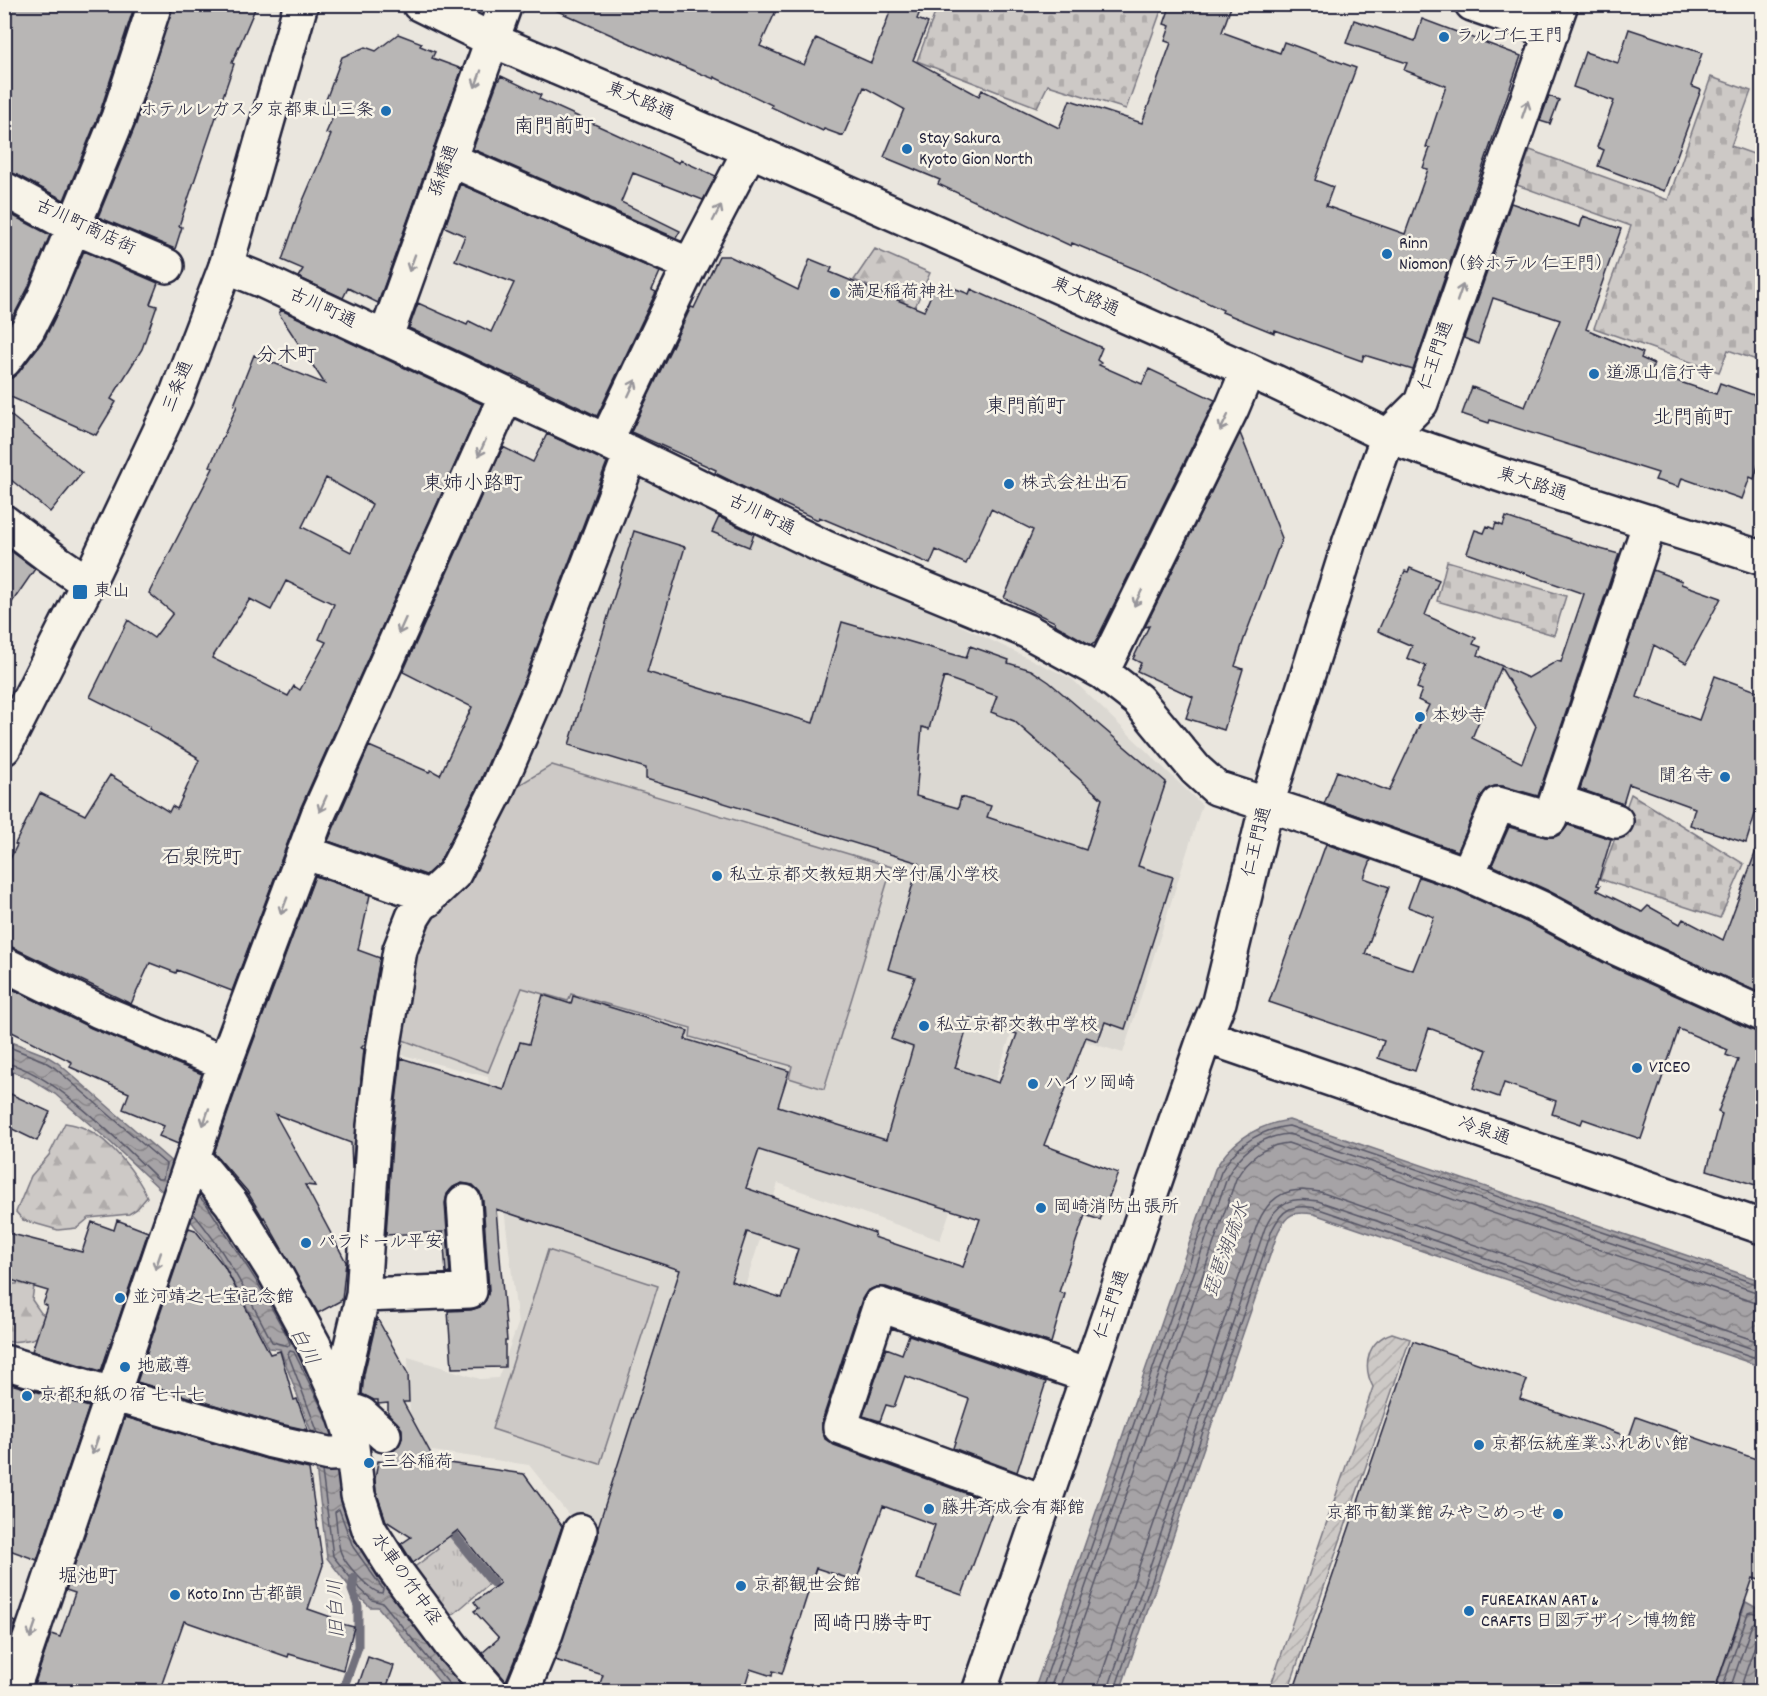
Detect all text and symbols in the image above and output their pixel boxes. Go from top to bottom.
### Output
place label: ラルゴ仁王門 [1456,25,1563,50]
marker: ラルゴ仁王門 [1437,30,1451,44]
one-way arrow [472,69,483,88]
street label: 東大路通 [602,76,678,128]
place label: ホテルレガスタ京都東山三条 [140,99,374,124]
one-way arrow [1520,100,1531,119]
marker: ホテルレガスタ京都東山三条 [379,104,393,118]
district label: 南門前町 [514,114,594,142]
place label: Stay Sakura Kyoto Gion North [919,127,1033,173]
street label: 孫橋通 [424,141,466,201]
marker: Stay Sakura Kyoto Gion North [900,142,914,156]
street label: 古川町商店街 [31,194,139,262]
one-way arrow [711,204,723,222]
place label: Rinn Niomon（鈴ホテル 仁王門） [1399,232,1613,278]
marker: Rinn Niomon（鈴ホテル 仁王門） [1380,247,1394,261]
one-way arrow [406,253,417,272]
street label: 東大路通 [1047,272,1123,324]
place label: 満足稲荷神社 [847,281,955,306]
street label: 古川町通 [284,282,360,336]
one-way arrow [1455,284,1466,303]
marker: 満足稲荷神社 [828,286,842,300]
street label: 仁王門通 [1413,318,1461,394]
district label: 分木町 [257,343,317,371]
street label: 三条通 [157,357,201,417]
place label: 道源山信行寺 [1606,362,1714,387]
marker: 道源山信行寺 [1587,367,1601,381]
one-way arrow [626,380,638,398]
district label: 東門前町 [986,394,1066,422]
district label: 北門前町 [1653,405,1733,433]
one-way arrow [1218,414,1230,432]
one-way arrow [476,439,487,457]
street label: 東大路通 [1494,462,1570,508]
district label: 東姉小路町 [423,471,523,499]
place label: 株式会社出石 [1021,472,1129,497]
marker: 株式会社出石 [1002,477,1016,491]
street label: 古川町通 [723,489,799,543]
place label: 東山 [94,580,130,605]
marker: 東山 [71,583,89,601]
one-way arrow [1132,589,1144,607]
one-way arrow [396,617,408,635]
place label: 本妙寺 [1432,705,1486,730]
marker: 本妙寺 [1413,710,1427,724]
place label: 聞名寺 [1659,765,1713,790]
marker: 聞名寺 [1718,770,1732,784]
one-way arrow [317,795,328,813]
street label: 仁王門通 [1237,804,1279,880]
district label: 石泉院町 [162,845,242,873]
place label: 私立京都文教短期大学付属小学校 [729,864,999,889]
marker: 私立京都文教短期大学付属小学校 [710,869,724,883]
one-way arrow [277,897,288,915]
place label: 私立京都文教中学校 [936,1014,1098,1039]
marker: 私立京都文教中学校 [917,1019,931,1033]
place label: VICEO [1649,1056,1691,1081]
marker: VICEO [1630,1061,1644,1075]
place label: ハイツ岡崎 [1045,1072,1135,1097]
marker: ハイツ岡崎 [1026,1077,1040,1091]
one-way arrow [200,1107,211,1126]
street label: 冷泉通 [1454,1111,1514,1153]
place label: 岡崎消防出張所 [1053,1196,1179,1221]
water label: 琵琶湖疏水 [1198,1198,1258,1302]
marker: 岡崎消防出張所 [1034,1201,1048,1215]
place label: パラドール平安 [318,1231,443,1256]
marker: パラドール平安 [299,1236,313,1250]
one-way arrow [152,1251,163,1270]
street label: 仁王門通 [1089,1267,1137,1343]
place label: 並河靖之七宝記念館 [132,1286,294,1311]
marker: 並河靖之七宝記念館 [113,1291,127,1305]
water label: 白川 [281,1323,325,1371]
place label: 地蔵尊 [137,1355,191,1380]
marker: 地蔵尊 [118,1360,132,1374]
place label: 京都和紙の宿 七十七 [39,1384,205,1409]
marker: 京都和紙の宿 七十七 [20,1389,34,1403]
place label: 京都伝統産業ふれあい館 [1491,1433,1689,1458]
one-way arrow [89,1436,100,1455]
marker: 京都伝統産業ふれあい館 [1472,1438,1486,1452]
place label: 三谷稲荷 [381,1451,453,1476]
marker: 三谷稲荷 [362,1456,376,1470]
place label: 藤井斉成会有鄰館 [941,1497,1085,1522]
marker: 藤井斉成会有鄰館 [922,1502,936,1516]
place label: 京都市勧業館 みやこめっせ [1326,1502,1546,1527]
marker: 京都市勧業館 みやこめっせ [1551,1507,1565,1521]
street label: 水車の竹中径 [364,1529,446,1631]
district label: 堀池町 [58,1564,118,1592]
place label: 京都観世会館 [753,1574,861,1599]
water label: 旧白川 [323,1579,353,1639]
marker: 京都観世会館 [734,1579,748,1593]
place label: Koto Inn 古都韻 [187,1583,302,1608]
marker: Koto Inn 古都韻 [168,1588,182,1602]
place label: FUREAIKAN ART & CRAFTS 日図デザイン博物館 [1481,1589,1697,1635]
marker: FUREAIKAN ART & CRAFTS 日図デザイン博物館 [1462,1604,1476,1618]
district label: 岡崎円勝寺町 [812,1611,932,1639]
one-way arrow [26,1620,37,1639]

